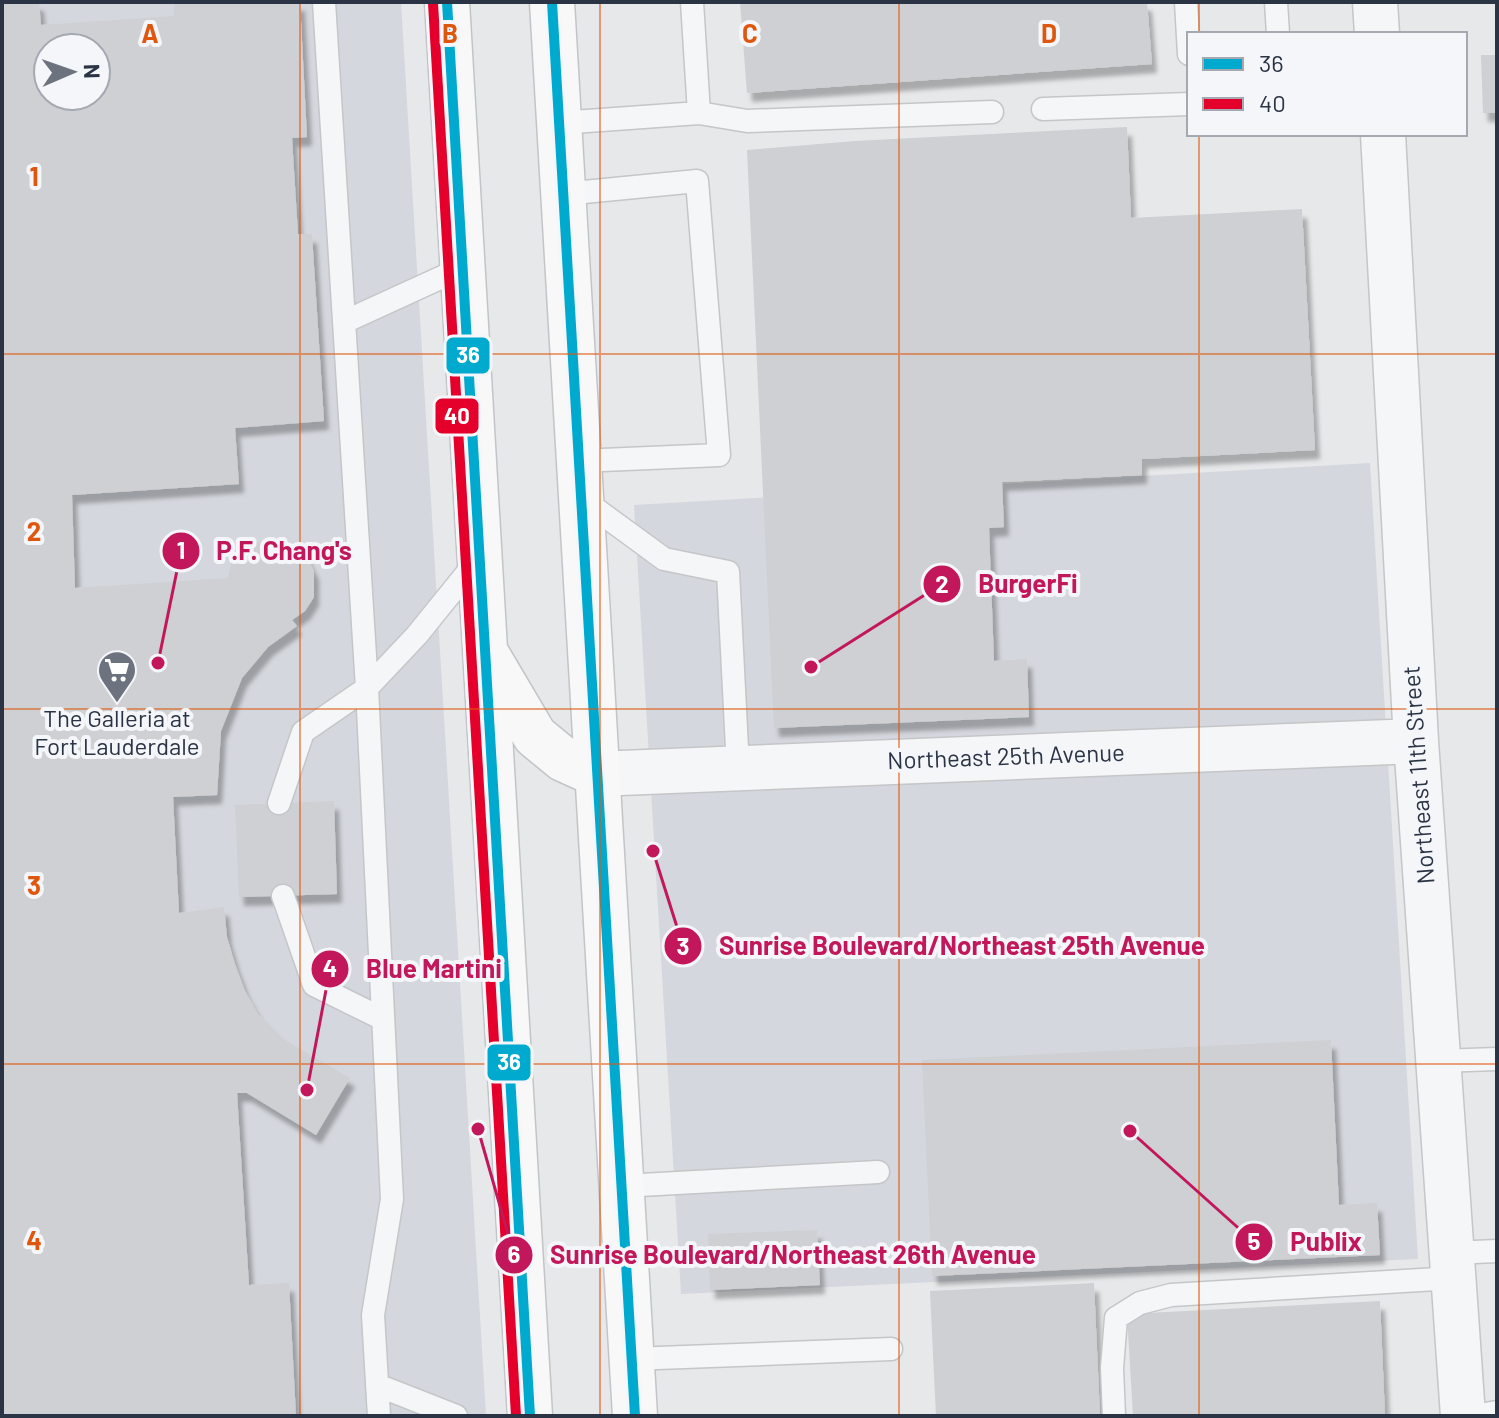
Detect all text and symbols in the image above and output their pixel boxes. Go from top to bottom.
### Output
text: A [141,17,159,48]
text: B [442,17,458,48]
text: C [742,17,758,48]
text: D [1041,17,1057,48]
north arrow [32,32,112,112]
legend [1187,32,1467,136]
text: 36 [1259,48,1284,77]
text: N [80,63,106,79]
text: 40 [1259,88,1286,117]
text: 1 [29,160,39,191]
line badge: 36 [445,336,491,375]
text: 36 [456,341,480,367]
line badge: 40 [434,397,480,435]
text: 40 [444,402,470,428]
text: 2 [27,515,41,546]
callout: P.F. Chang's [161,526,368,576]
text: P.F. Chang's [216,534,352,565]
text: 1 [177,535,185,564]
callout: BurgerFi [922,559,1093,609]
text: BurgerFi [978,567,1078,598]
text: 2 [935,569,949,598]
supermarket icon: The Galleria at Fort Lauderdale [96,649,138,704]
street label: Northeast 11th Street [1395,665,1440,885]
place label: The Galleria at Fort Lauderdale [34,703,200,760]
street label: Northeast 25th Avenue [887,737,1125,774]
text: 3 [27,869,41,900]
callout: Sunrise Boulevard/Northeast 25th Avenue [663,921,1221,971]
text: Sunrise Boulevard/Northeast 25th Avenue [719,929,1205,960]
text: 3 [677,931,689,960]
callout: Blue Martini [310,944,518,994]
text: Blue Martini [366,952,502,983]
text: 4 [323,953,337,982]
line badge: 36 [486,1043,532,1082]
text: 36 [497,1048,521,1074]
callout: Publix [1234,1217,1377,1267]
text: 4 [26,1224,42,1255]
text: Publix [1290,1225,1362,1256]
text: 5 [1248,1226,1261,1255]
callout: Sunrise Boulevard/Northeast 26th Avenue [494,1230,1052,1280]
text: Sunrise Boulevard/Northeast 26th Avenue [550,1238,1036,1269]
text: 6 [508,1239,521,1268]

